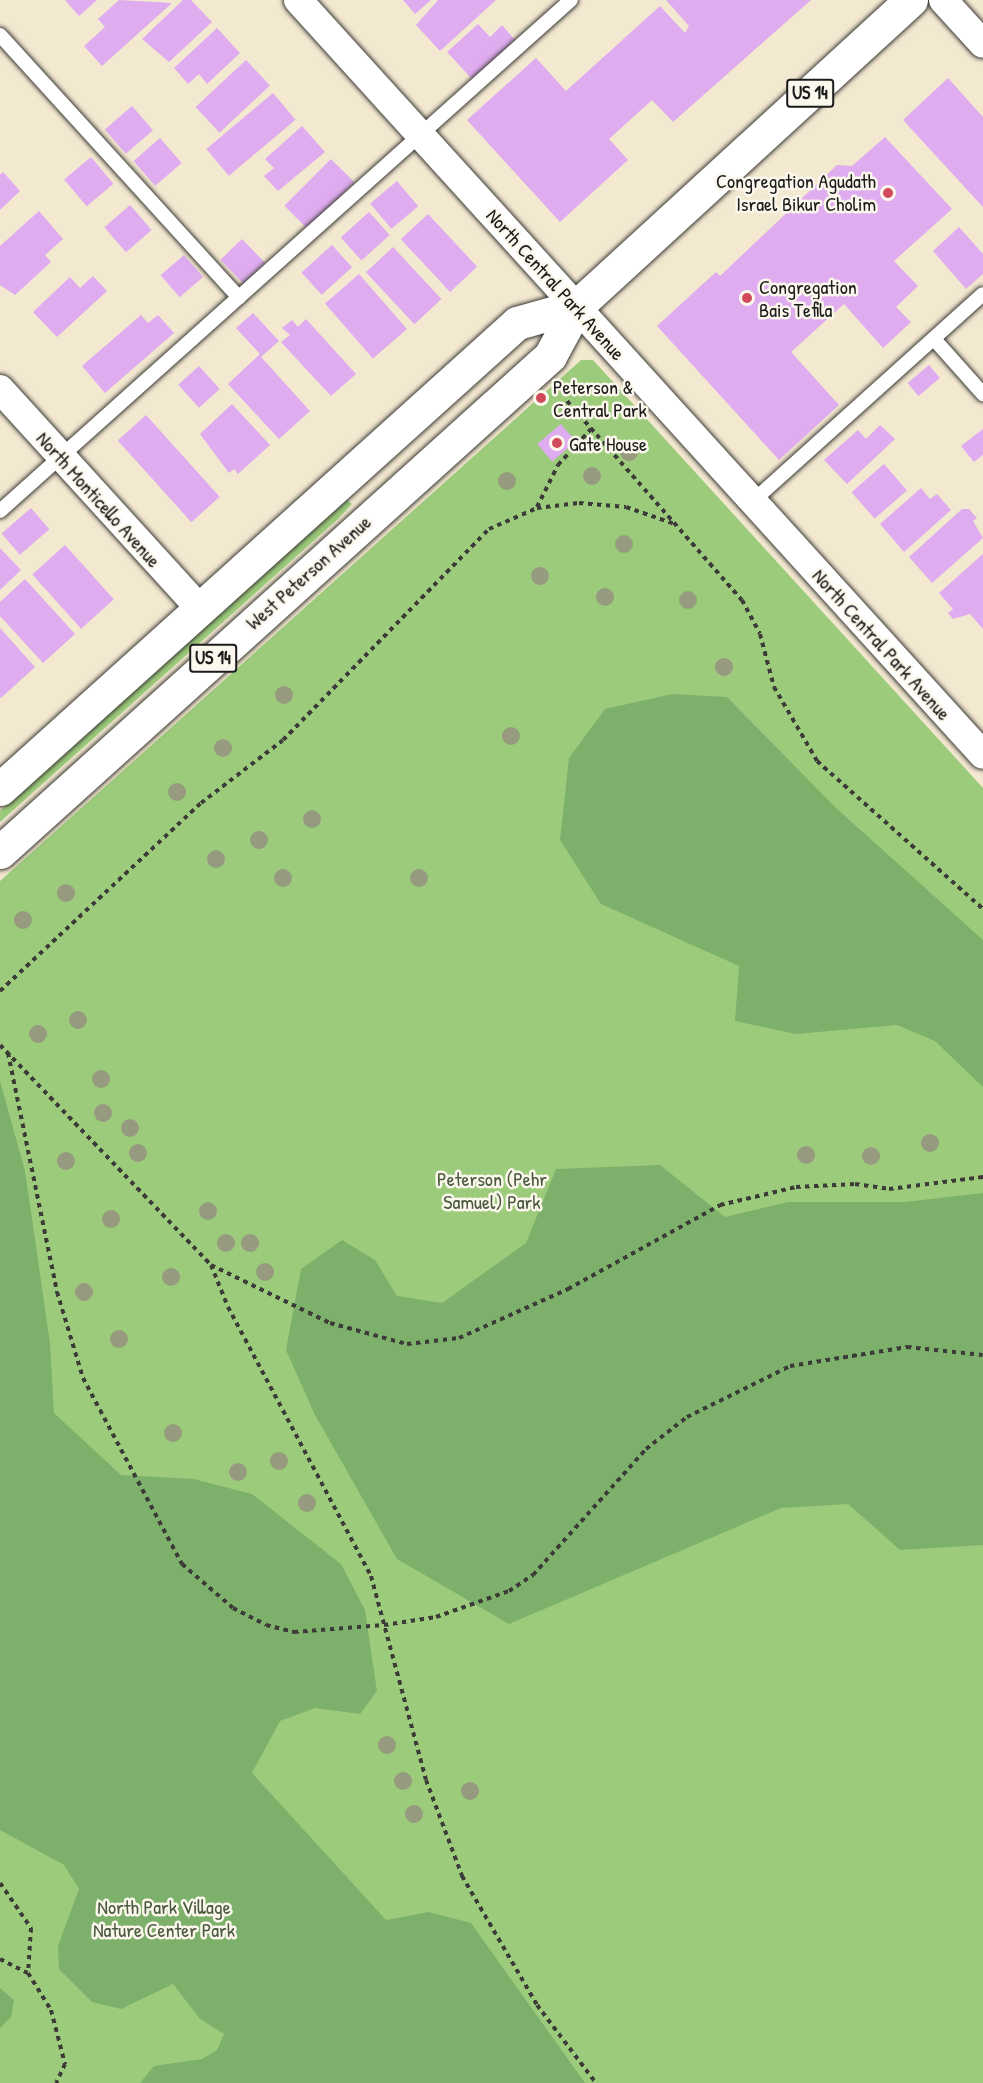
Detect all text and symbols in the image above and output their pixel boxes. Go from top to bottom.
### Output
road number: US 14 [786,78,834,108]
place label: Congregation Agudath Israel Bikur Cholim [716,169,876,216]
marker: Congregation Agudath Israel Bikur Cholim [881,186,895,200]
street label: North Central Park Avenue [482,203,630,365]
place label: Congregation Bais Tefila [759,274,857,321]
marker: Congregation Bais Tefila [740,291,754,305]
place label: Peterson & Central Park [553,374,647,421]
marker: Peterson & Central Park [534,391,548,405]
street label: North Monticello Avenue [32,426,166,572]
place label: Gate House [569,431,647,455]
marker: Gate House [550,436,564,450]
street label: West Peterson Avenue [241,510,375,634]
street label: North Central Park Avenue [808,563,956,725]
road number: US 14 [189,643,237,673]
park label: Peterson (Pehr Samuel) Park [437,1166,547,1213]
park label: North Park Village Nature Center Park [93,1895,235,1942]

